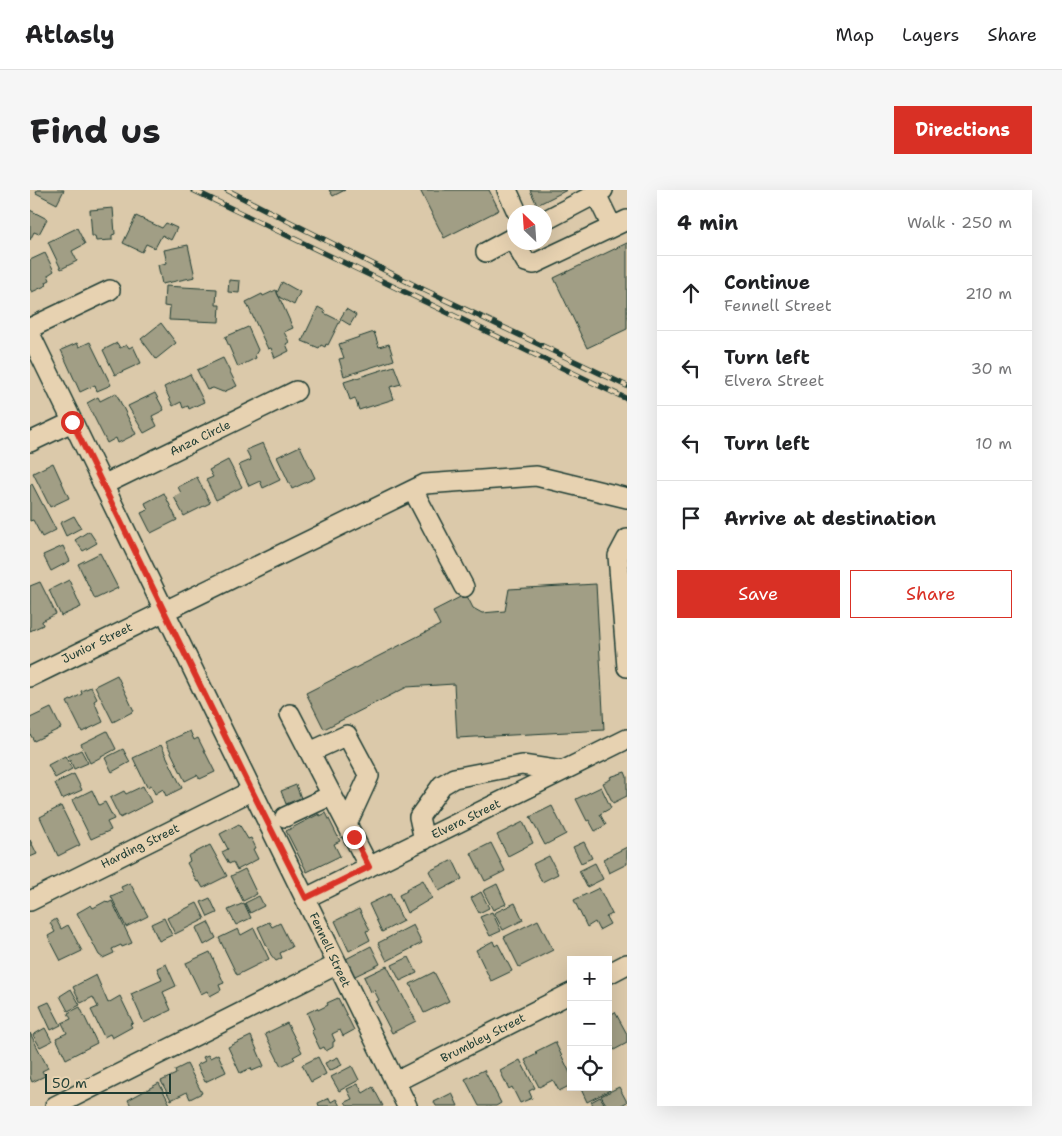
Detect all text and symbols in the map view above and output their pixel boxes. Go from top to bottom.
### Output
text: Atlasly [25,19,115,51]
text: Map [836,23,874,47]
text: Layers [902,23,959,47]
text: Share [987,23,1037,47]
button: Directions [894,106,1032,154]
text: Find us [30,107,161,154]
north arrow [507,205,552,250]
text: 4 min [677,209,738,237]
text: Walk · 250 m [907,212,1012,233]
text: Continue [724,270,810,295]
icon: ahead [677,279,705,307]
text: 210 m [965,283,1012,304]
text: Fennell Street [724,295,832,316]
text: Turn left [724,345,810,370]
icon: left [677,354,705,382]
text: 30 m [971,358,1012,379]
text: Elvera Street [724,370,824,391]
route start [61,411,84,434]
street label: Anza Circle [167,416,233,460]
icon: left [677,429,705,457]
text: Turn left [724,431,810,456]
text: 10 m [975,433,1012,454]
icon: arrive [677,504,705,532]
text: Arrive at destination [724,506,936,531]
button: Save [677,570,840,618]
button: Share [850,570,1012,618]
street label: Junior Street [59,619,135,667]
street label: Elvera Street [429,795,503,843]
street label: Harding Street [98,820,182,872]
route end [343,826,366,849]
street label: Fennell Street [306,910,354,990]
map controls [567,956,612,1091]
button: + [567,956,612,1001]
button: − [567,1001,612,1046]
street label: Brumbley Street [438,1010,528,1066]
button: locate [567,1046,612,1091]
scale bar [45,1071,171,1094]
text: 50 m [52,1074,87,1092]

